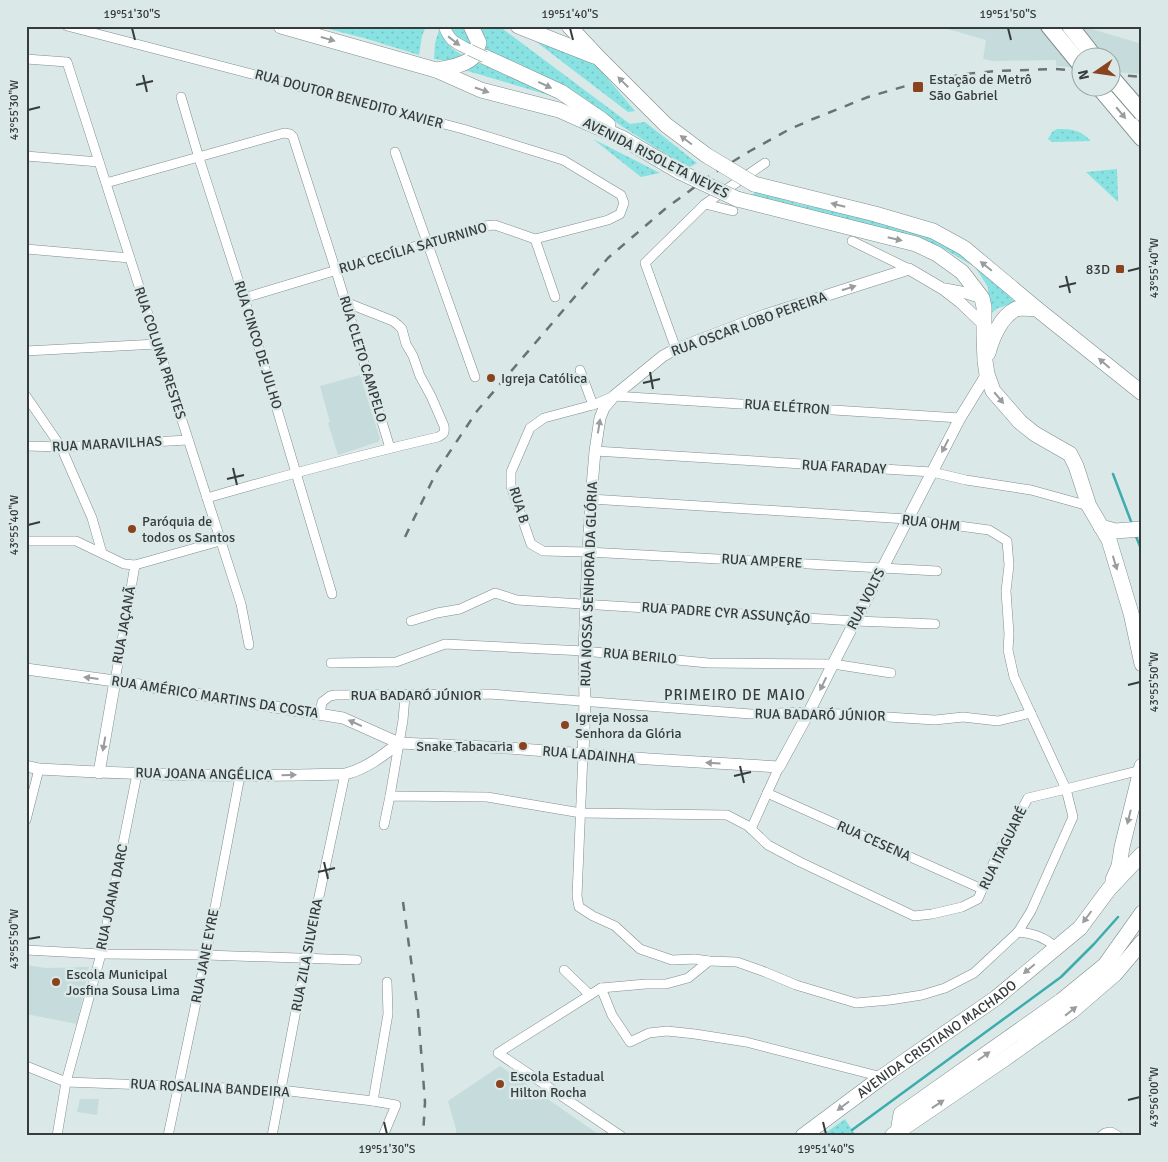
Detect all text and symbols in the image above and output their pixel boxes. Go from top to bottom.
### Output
text: 19°51'30"S [103,7,161,22]
text: 19°51'40"S [541,7,599,22]
text: 19°51'50"S [979,7,1037,22]
one-way arrow [321,35,336,43]
one-way arrow [448,35,461,46]
north arrow [1070,48,1120,98]
street label: RUA DOUTOR BENEDITO XAVIER [253,66,445,132]
text: N [1074,68,1093,81]
place label: Estação de Metrô São Gabriel [929,71,1032,104]
one-way arrow [617,76,629,88]
text: 43°55'30"W [7,80,22,140]
marker: Estação de Metrô São Gabriel [911,80,925,94]
one-way arrow [538,81,552,89]
one-way arrow [475,86,490,94]
one-way arrow [1115,106,1126,119]
street label: AVENIDA RISOLETA NEVES [580,114,732,202]
one-way arrow [679,135,693,145]
one-way arrow [831,201,846,209]
street label: RUA CECÍLIA SATURNINO [337,219,489,277]
one-way arrow [887,235,902,243]
text: 43°55'40"W [1147,238,1162,298]
one-way arrow [980,261,993,272]
place label: 83D [1086,261,1110,278]
marker: 83D [1114,263,1126,275]
street label: RUA CINCO DE JULHO [230,279,286,411]
one-way arrow [842,284,857,291]
street label: RUA COLUNA PRESTES [131,285,190,422]
street label: RUA OSCAR LOBO PEREIRA [669,288,830,360]
street label: RUA CLETO CAMPELO [336,294,390,424]
one-way arrow [1098,357,1111,368]
place label: Igreja Católica [501,370,587,387]
marker: Igreja Católica [485,372,497,384]
one-way arrow [993,391,1005,403]
street label: RUA ELÉTRON [744,396,830,418]
one-way arrow [595,418,603,434]
street label: RUA MARAVILHAS [52,433,163,455]
one-way arrow [941,439,949,453]
street label: RUA FARADAY [801,456,887,478]
street label: RUA NOSSA SENHORA DA GLÓRIA [577,481,601,687]
street label: RUA B [505,485,533,525]
text: 43°55'40"W [7,495,22,555]
street label: RUA OHM [901,511,961,535]
place label: Paróquia de todos os Santos [142,513,235,546]
marker: Paróquia de todos os Santos [126,523,138,535]
street label: RUA AMPERE [721,550,803,572]
one-way arrow [1112,556,1120,571]
street label: RUA VOLTS [843,565,889,632]
street label: RUA JAÇANÃ [109,584,139,665]
street label: RUA PADRE CYR ASSUNÇÃO [641,599,811,627]
street label: RUA BERILO [602,644,678,668]
text: 43°55'50"W [1147,652,1162,712]
street label: RUA AMÉRICO MARTINS DA COSTA [110,672,320,722]
one-way arrow [83,673,99,681]
one-way arrow [819,677,827,691]
district label: PRIMEIRO DE MAIO [664,686,806,704]
street label: RUA BADARÓ JÚNIOR [351,687,481,704]
street label: RUA BADARÓ JÚNIOR [754,705,886,725]
place label: Igreja Nossa Senhora da Glória [575,709,682,742]
one-way arrow [347,718,362,727]
marker: Igreja Nossa Senhora da Glória [559,719,571,731]
one-way arrow [99,736,107,752]
place label: Snake Tabacaria [416,738,513,755]
marker: Snake Tabacaria [517,740,529,752]
street label: RUA LADAINHA [542,742,637,768]
one-way arrow [705,759,721,767]
street label: RUA JOANA ANGÉLICA [135,764,273,784]
one-way arrow [281,771,297,779]
street label: RUA ITAGUARÉ [976,804,1030,892]
one-way arrow [1125,810,1133,825]
street label: RUA CESENA [834,817,914,865]
street label: RUA JOANA DARC [92,842,132,952]
street label: RUA ZILA SILVEIRA [288,897,326,1013]
street label: RUA JANE EYRE [188,908,222,1004]
text: 43°55'50"W [7,909,22,969]
one-way arrow [1082,910,1093,923]
one-way arrow [1024,963,1036,975]
place label: Escola Municipal Josfina Sousa Lima [66,966,180,999]
marker: Escola Municipal Josfina Sousa Lima [50,976,62,988]
street label: AVENIDA CRISTIANO MACHADO [853,976,1020,1102]
one-way arrow [1065,1006,1078,1016]
one-way arrow [977,1051,990,1061]
text: 43°56'00"W [1147,1067,1162,1127]
place label: Escola Estadual Hilton Rocha [510,1068,604,1101]
street label: RUA ROSALINA BANDEIRA [130,1075,291,1101]
marker: Escola Estadual Hilton Rocha [494,1078,506,1090]
one-way arrow [931,1099,945,1109]
one-way arrow [836,1101,850,1111]
text: 19°51'30"S [358,1142,416,1157]
text: 19°51'40"S [797,1142,855,1157]

